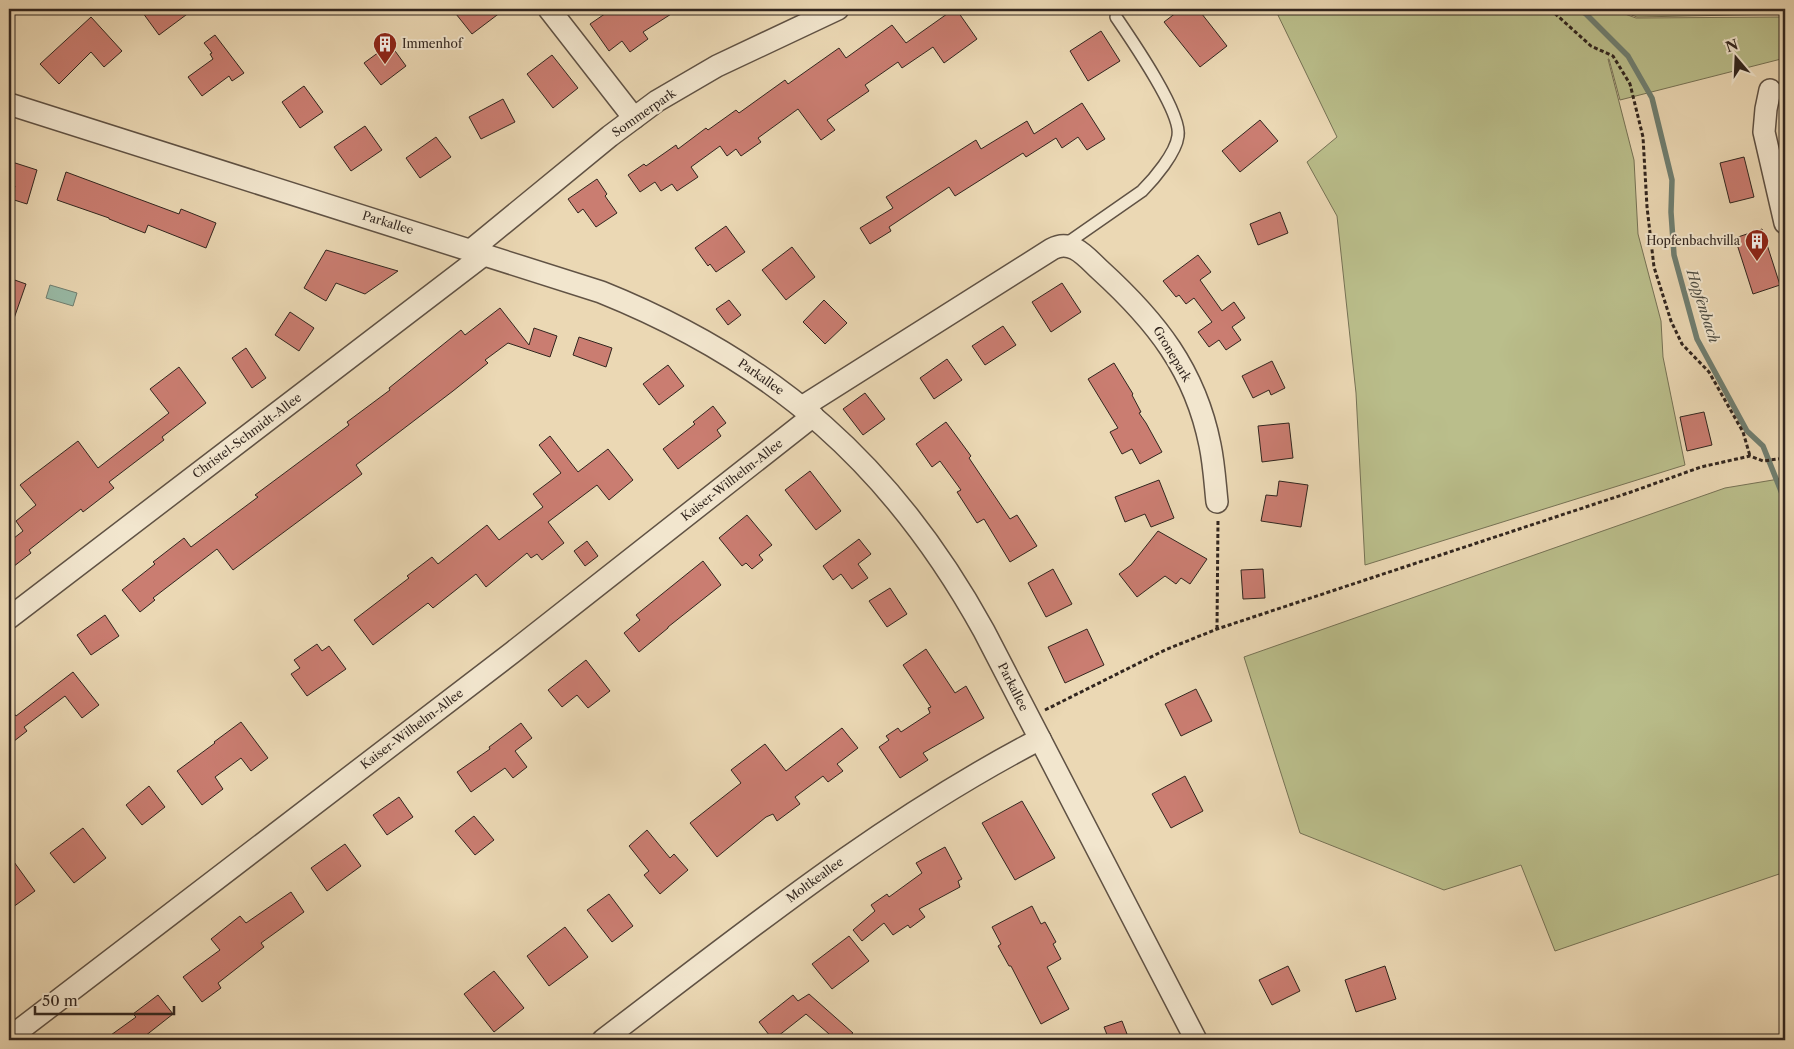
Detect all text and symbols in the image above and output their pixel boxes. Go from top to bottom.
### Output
building icon: Immenhof [372,31,398,65]
north arrow [1712,32,1762,82]
text: N [1723,35,1740,56]
place label: Immenhof [402,36,464,51]
street label: Sommerpark [609,85,679,140]
street label: Parkallee [361,208,416,237]
building icon: Hopfenbachvilla [1744,228,1770,262]
place label: Hopfenbachvilla [1646,233,1741,248]
water label: Hopfenbach [1682,266,1723,345]
street label: Gronepark [1150,323,1195,385]
street label: Parkallee [735,355,787,398]
street label: Christel-Schmidt-Allee [189,390,304,482]
street label: Kaiser-Wilhelm-Allee [678,435,786,524]
street label: Parkallee [995,660,1032,714]
street label: Kaiser-Wilhelm-Allee [357,685,466,772]
street label: Moltkeallee [783,854,846,905]
scale bar [35,984,174,1016]
text: 50 m [42,991,78,1010]

